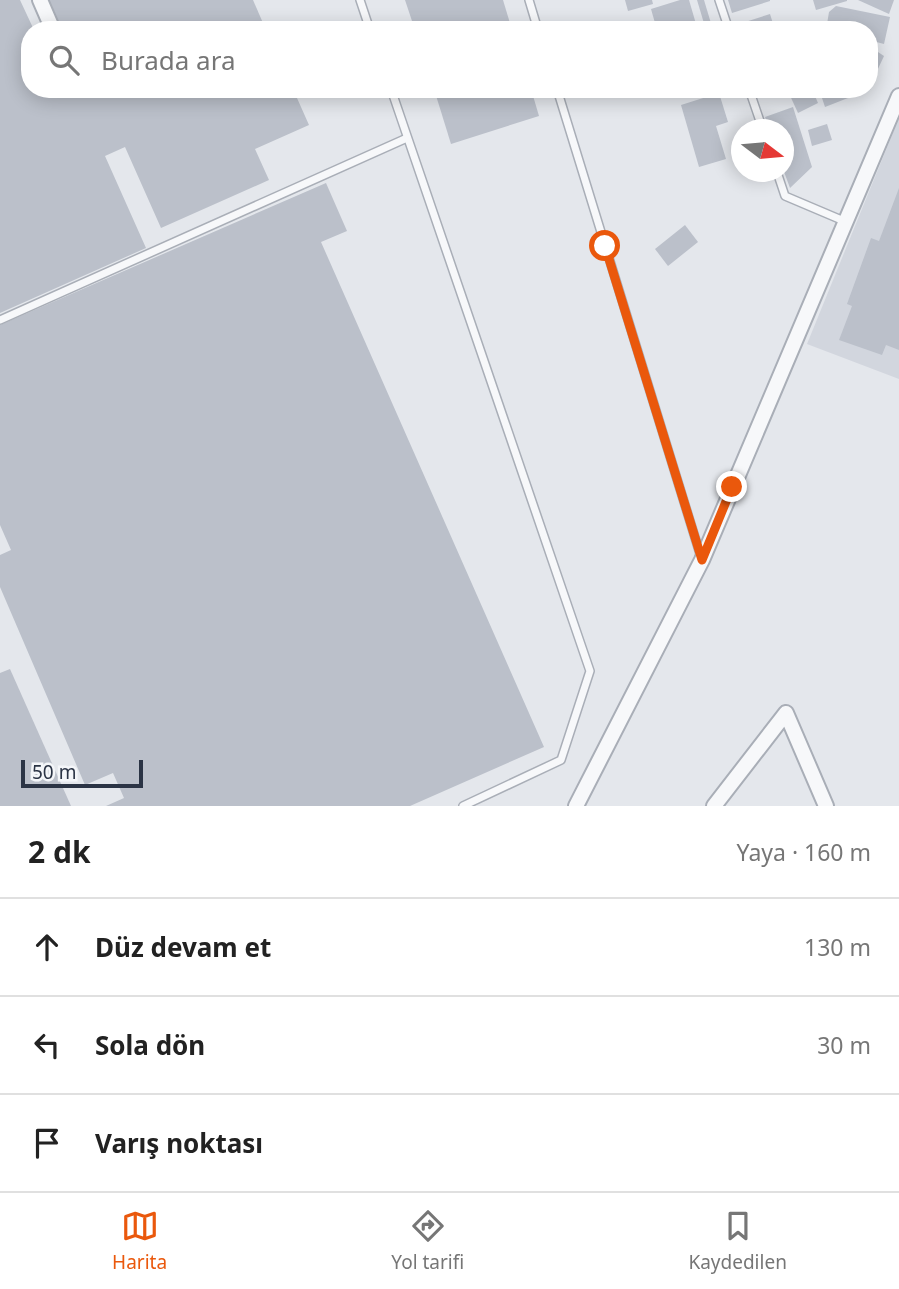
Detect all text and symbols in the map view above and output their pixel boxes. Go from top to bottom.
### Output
search box [21,21,878,98]
icon: search [45,41,83,79]
text: Burada ara [101,42,236,78]
north arrow [731,119,794,182]
route start [589,230,620,261]
route end [716,471,747,502]
scale bar [21,757,144,789]
text: 50 m [32,759,76,785]
text: 2 dk [28,831,91,872]
text: Yaya · 160 m [737,836,871,868]
icon: ahead [28,928,66,966]
text: Düz devam et [95,929,271,965]
text: 130 m [804,931,871,963]
icon: left [28,1026,66,1064]
text: Sola dön [95,1027,205,1063]
text: 30 m [817,1029,871,1061]
icon: arrive [28,1124,66,1162]
text: Varış noktası [95,1125,263,1161]
tab: Harita [112,1207,167,1275]
tab: Yol tarifi [391,1207,464,1275]
tab: Kaydedilen [688,1207,787,1275]

